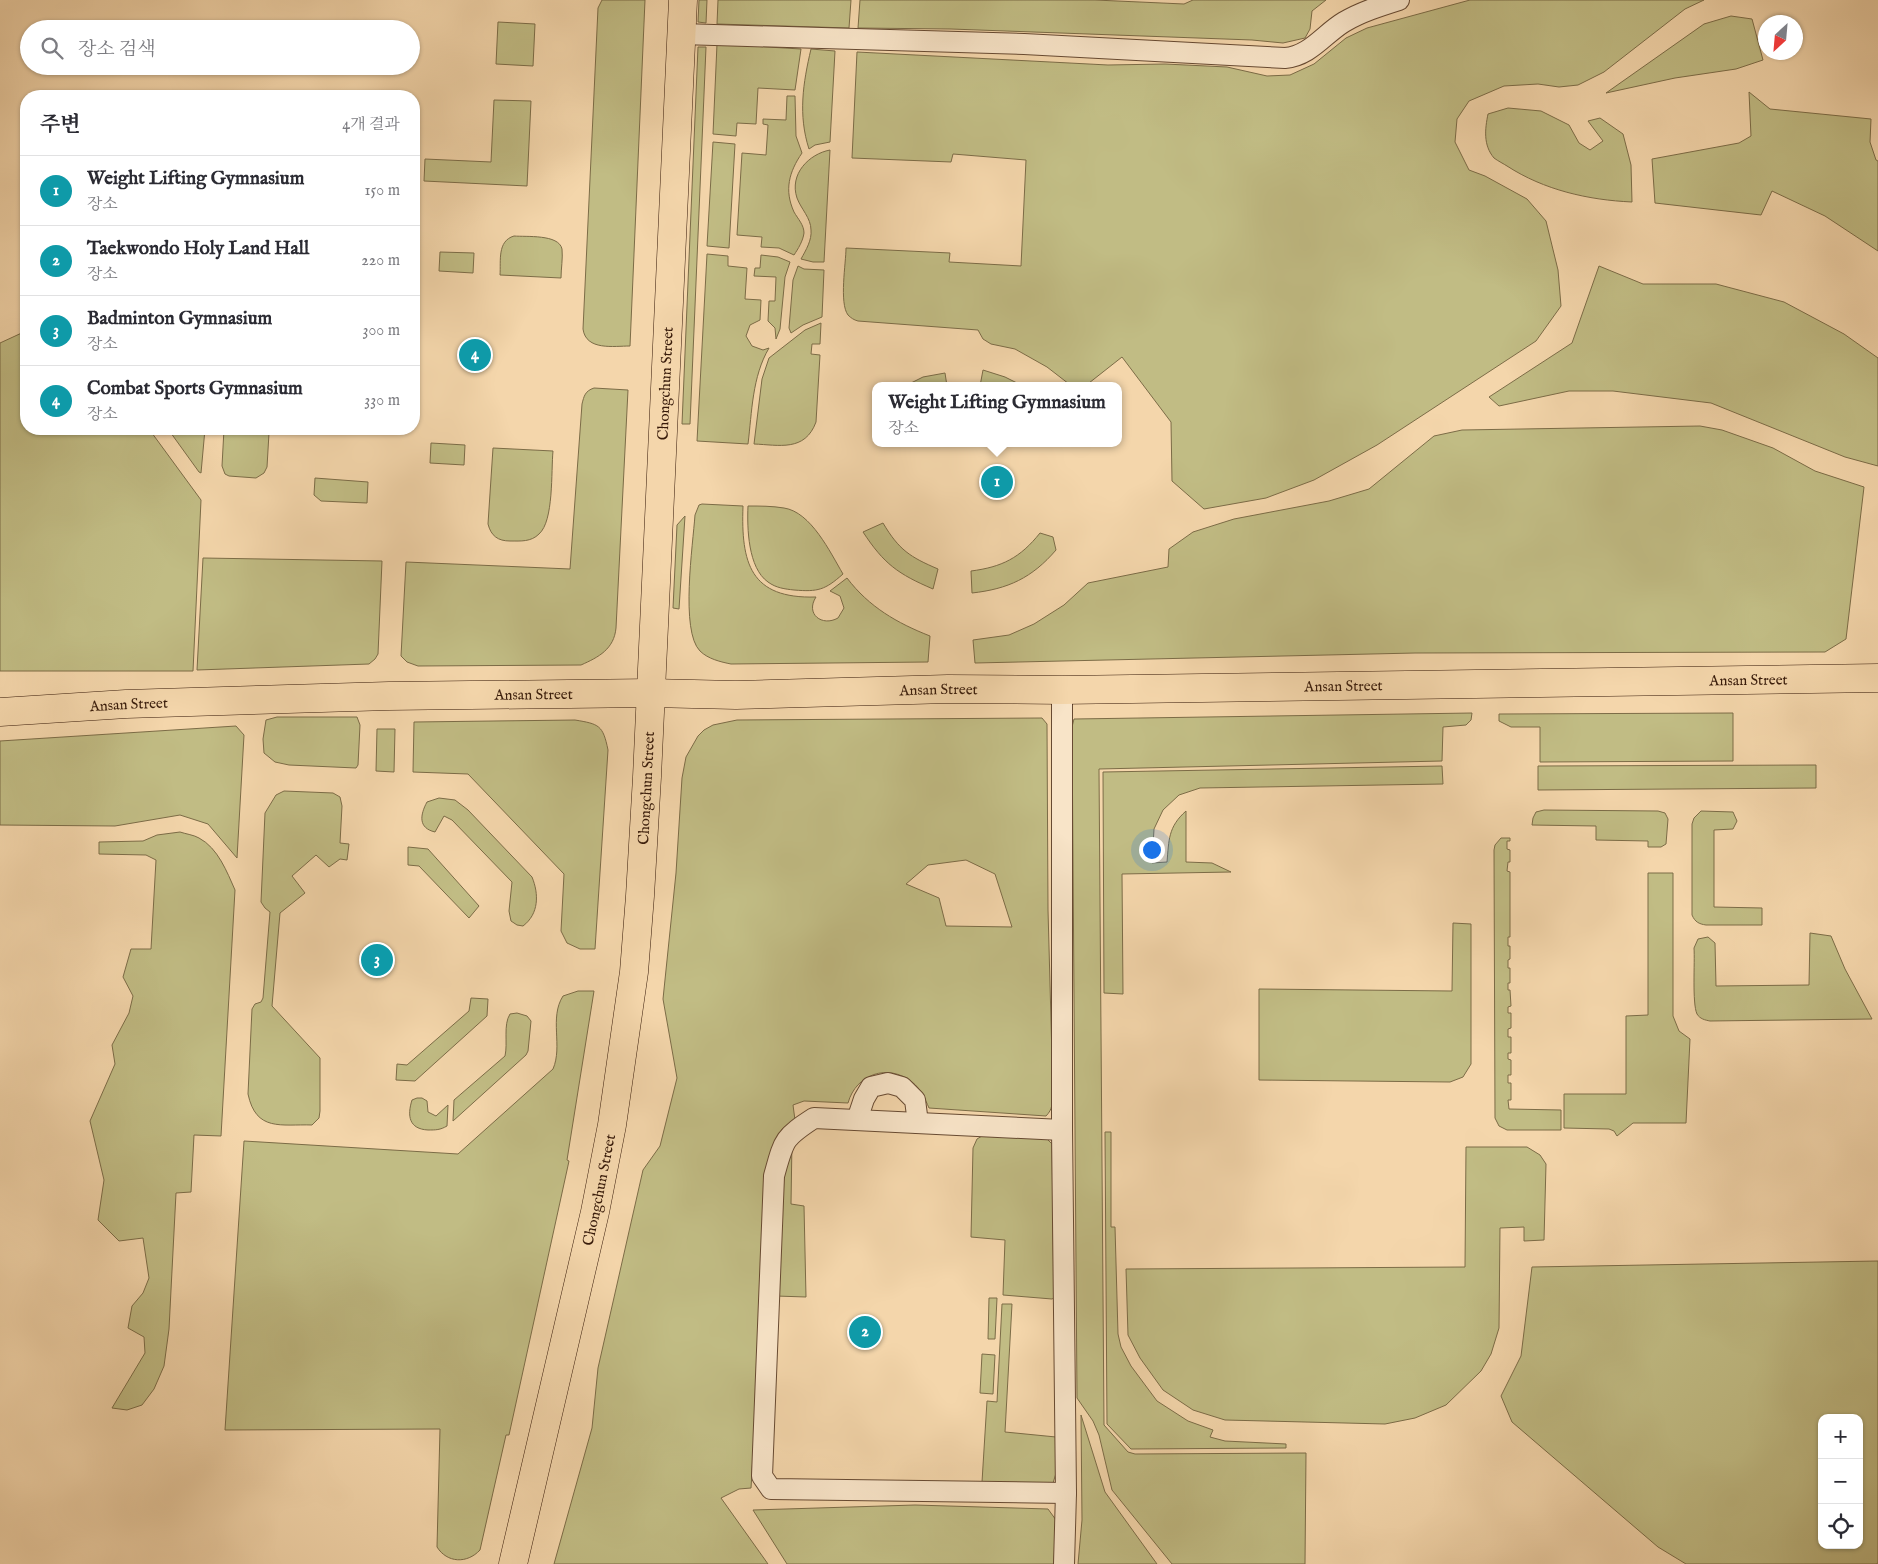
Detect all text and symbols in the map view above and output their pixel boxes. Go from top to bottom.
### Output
north arrow [1758,15,1803,60]
search box [20,20,420,75]
icon: search [38,34,66,62]
text: 장소 검색 [78,38,156,62]
text: 주변 [40,112,81,139]
text: 4개 결과 [342,115,400,135]
text: Weight Lifting Gymnasium [87,167,304,191]
text: 1 [53,181,59,201]
text: 150 m [365,181,400,201]
text: 장소 [87,195,118,215]
text: Taekwondo Holy Land Hall [87,237,309,261]
text: 2 [52,251,60,271]
text: 220 m [361,251,400,271]
text: 장소 [87,265,118,285]
text: Badminton Gymnasium [87,307,272,331]
text: 3 [53,321,59,341]
text: 300 m [362,321,400,341]
street label: Chongchun Street [654,326,678,441]
text: 장소 [87,335,118,355]
pin: 4 [459,336,491,374]
text: Combat Sports Gymnasium [87,377,303,401]
popup [872,382,1122,447]
text: 4 [52,391,60,411]
text: 330 m [364,391,400,411]
text: Weight Lifting Gymnasium [888,391,1106,415]
text: 장소 [87,405,118,425]
text: 장소 [888,419,919,439]
pin: 1 [981,463,1013,501]
street label: Ansan Street [1708,670,1788,690]
street label: Ansan Street [1303,676,1383,696]
street label: Ansan Street [898,680,978,700]
street label: Ansan Street [493,685,573,705]
street label: Ansan Street [88,694,168,716]
street label: Chongchun Street [634,731,659,845]
your location [1139,837,1165,863]
pin: 3 [361,941,393,979]
street label: Chongchun Street [578,1132,620,1248]
pin: 2 [849,1313,881,1351]
map controls [1818,1414,1863,1549]
button: + [1818,1414,1863,1459]
button: − [1818,1459,1863,1504]
button: locate [1818,1504,1863,1549]

